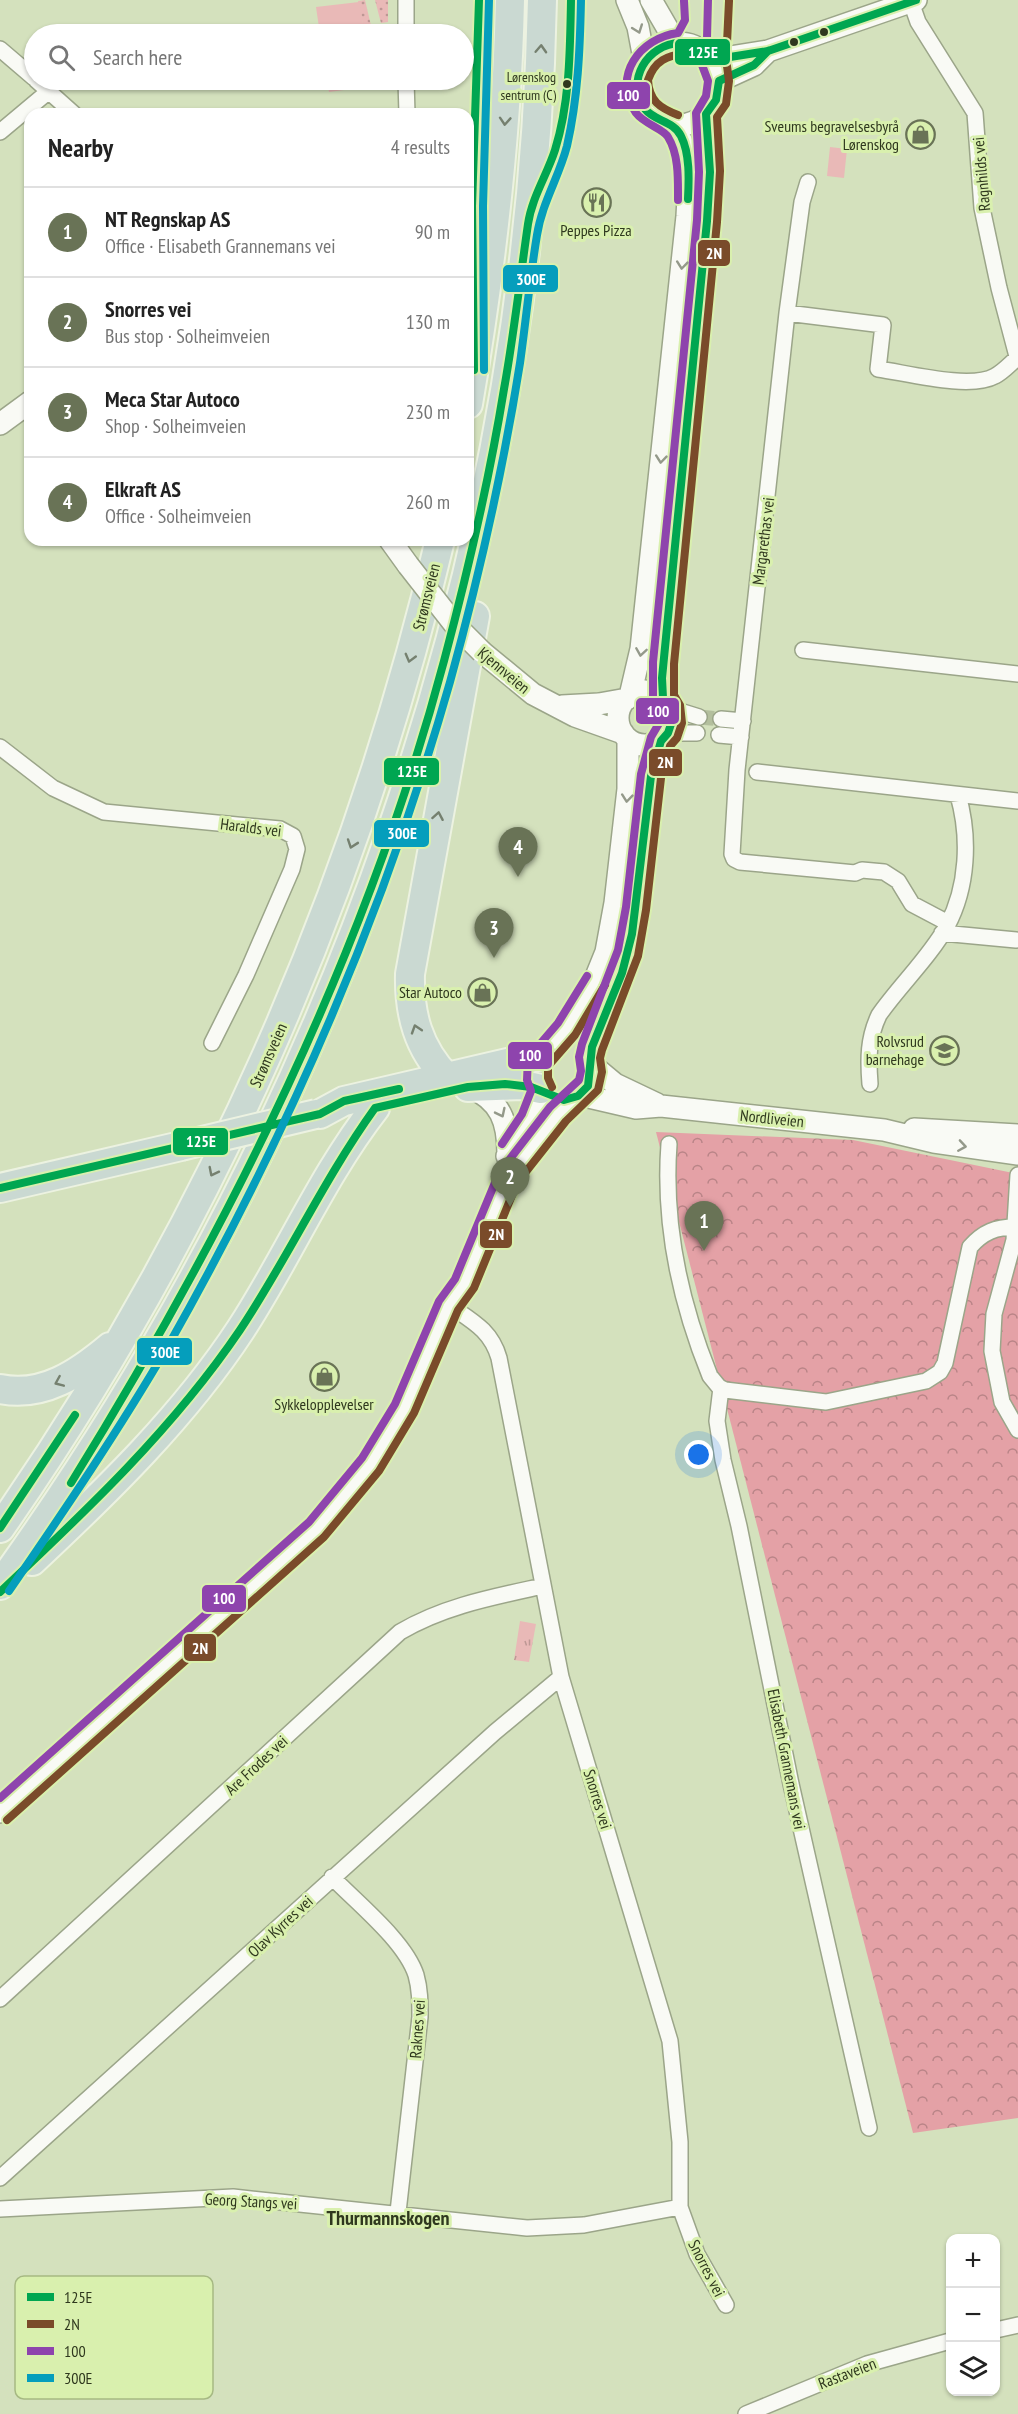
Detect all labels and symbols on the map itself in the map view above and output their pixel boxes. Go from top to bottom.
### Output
one-way arrow [631,23,644,34]
unlabelled marker [818,26,830,38]
unlabelled marker [788,36,800,48]
line badge: 125E [674,38,731,66]
text: 125E [688,42,718,62]
one-way arrow [534,44,547,53]
place label: Lørenskog sentrum (C) [501,68,557,104]
marker: Lørenskog sentrum (C) [561,78,573,90]
line badge: 100 [606,81,651,110]
text: 100 [617,85,640,105]
place label: Sveums begravelsesbyrå Lørenskog [765,116,899,154]
one-way arrow [498,117,511,126]
shop icon: Sveums begravelsesbyrå Lørenskog [904,119,936,151]
street label: Ragnhilds vei [968,136,994,212]
restaurant icon: Peppes Pizza [580,186,612,218]
place label: Peppes Pizza [560,220,632,240]
line badge: 2N [697,239,731,267]
text: 2N [706,243,722,263]
one-way arrow [676,260,688,269]
line badge: 300E [502,264,559,293]
text: 300E [516,269,546,289]
one-way arrow [655,454,668,463]
street label: Margarethas vei [748,496,778,586]
street label: Strømsveien [408,561,444,633]
street label: Kjennveien [474,642,534,698]
one-way arrow [635,648,647,657]
one-way arrow [405,653,418,663]
line badge: 100 [635,697,680,725]
text: 100 [647,701,670,721]
line badge: 2N [648,748,683,777]
text: 2N [657,752,673,772]
line badge: 125E [383,757,440,786]
text: 125E [397,761,427,781]
one-way arrow [621,793,634,802]
one-way arrow [431,811,444,821]
street label: Haralds vei [219,813,283,841]
line badge: 300E [373,819,430,848]
text: 300E [387,823,417,843]
pin: 4 [498,828,538,877]
one-way arrow [347,838,359,849]
pin: 3 [474,908,514,958]
shop icon: Star Autoco [467,976,499,1008]
place label: Star Autoco [399,982,462,1002]
street label: Strømsveien [245,1020,291,1090]
one-way arrow [411,1024,424,1035]
place label: Rolvsrud barnehage [866,1031,924,1069]
school or university icon: Rolvsrud barnehage [929,1034,961,1066]
line badge: 100 [507,1041,553,1070]
text: 100 [519,1045,542,1065]
street label: Nordliveien [739,1105,805,1131]
one-way arrow [493,1107,505,1118]
line badge: 125E [172,1127,229,1156]
text: 125E [186,1131,216,1151]
one-way arrow [956,1139,966,1152]
pin: 2 [490,1158,530,1207]
one-way arrow [209,1166,220,1176]
pin: 1 [684,1202,724,1251]
line badge: 2N [479,1220,513,1249]
text: 2N [488,1224,504,1244]
line badge: 300E [136,1337,193,1366]
text: 300E [150,1342,180,1362]
shop icon: Sykkelopplevelser [308,1360,340,1392]
one-way arrow [54,1375,65,1387]
place label: Sykkelopplevelser [274,1394,374,1414]
your location [684,1440,713,1469]
line badge: 100 [201,1584,247,1613]
text: 100 [213,1588,236,1608]
line badge: 2N [183,1633,217,1662]
text: 2N [192,1638,208,1658]
street label: Elisabeth Grannemans vei [764,1687,810,1831]
street label: Are Frodes vei [221,1731,291,1799]
street label: Snorres vei [579,1767,617,1831]
street label: Olav Kyrres vei [243,1891,317,1961]
street label: Raknes vei [405,1999,429,2059]
street label: Georg Stangs vei [204,2189,298,2213]
district label: Thurmannskogen [326,2205,450,2231]
street label: Snorres vei [684,2236,730,2300]
legend [15,2276,213,2399]
text: 125E [64,2287,93,2307]
text: 2N [64,2314,80,2334]
text: 100 [64,2341,86,2361]
street label: Rastaveien [815,2353,879,2393]
text: 300E [64,2368,93,2388]

